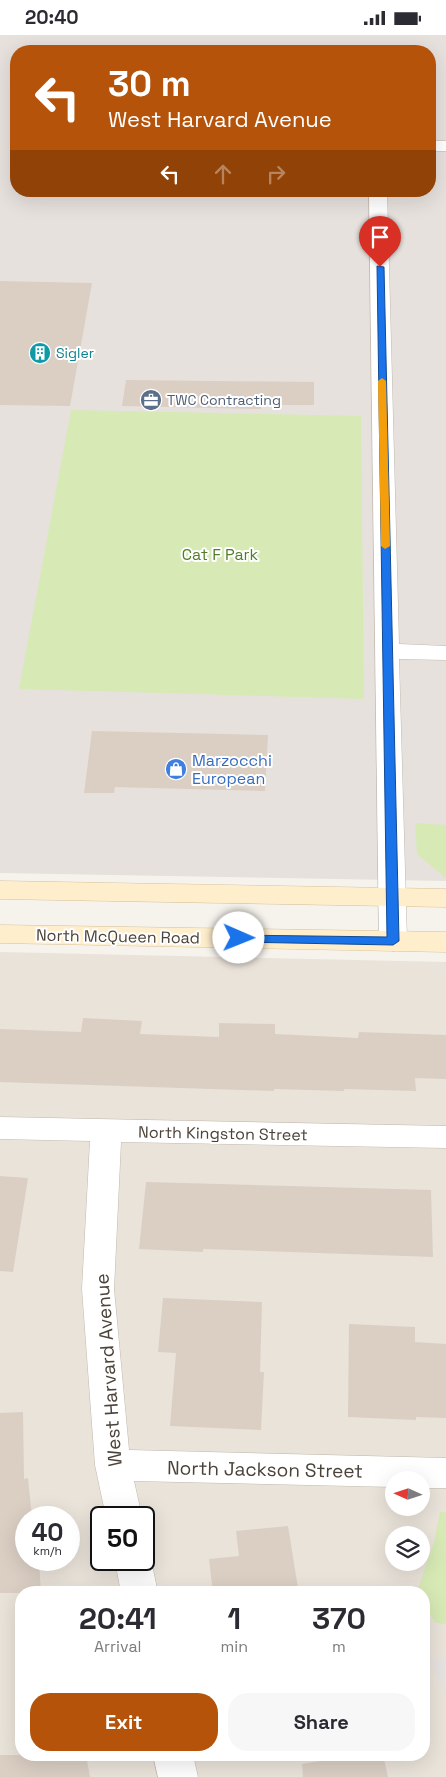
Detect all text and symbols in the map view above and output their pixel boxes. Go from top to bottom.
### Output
text: 20:40 [25,5,79,30]
text: 30 m [108,62,191,106]
icon: left [25,65,90,130]
text: West Harvard Avenue [108,105,332,133]
icon: left [156,160,184,188]
icon: ahead [209,160,237,188]
icon: right [262,160,290,188]
pin [359,216,401,267]
icon: arrive [366,223,394,251]
building icon: Sigler [28,341,52,365]
place label: Sigler [56,344,94,362]
office icon: TWC Contracting [139,388,163,412]
place label: TWC Contracting [167,391,281,409]
park label: Cat F Park [182,544,259,565]
place label: Marzocchi European [192,750,272,789]
shop icon: Marzocchi European [164,757,188,781]
position arrow [212,911,264,963]
street label: North McQueen Road [36,925,200,948]
street label: North Kingston Street [138,1122,308,1145]
street label: West Harvard Avenue [89,1273,128,1467]
street label: North Jackson Street [167,1455,363,1484]
north arrow [385,1471,430,1516]
map controls [385,1471,430,1571]
speed limit sign: 50 [90,1506,155,1571]
text: 40 [31,1516,64,1548]
button: layers [385,1526,430,1571]
text: km/h [33,1543,62,1559]
text: 20:41 [79,1599,157,1638]
text: 1 [227,1599,241,1638]
text: 370 [312,1599,366,1638]
text: Arrival [94,1636,142,1657]
text: min [220,1636,248,1657]
text: m [332,1636,346,1657]
button: Exit [30,1693,218,1751]
button: Share [228,1693,415,1751]

